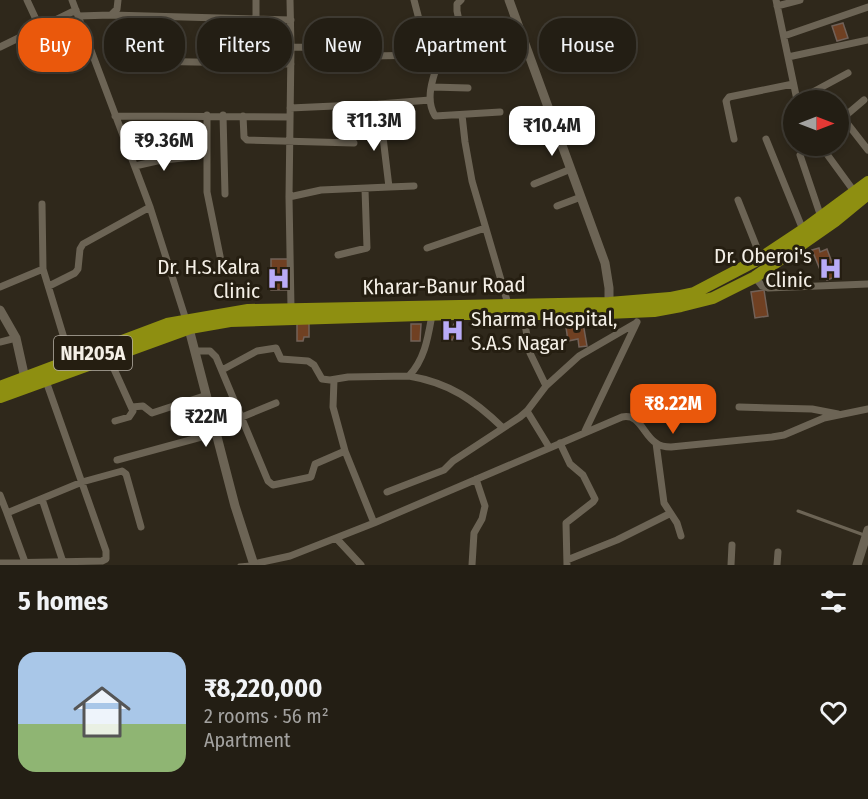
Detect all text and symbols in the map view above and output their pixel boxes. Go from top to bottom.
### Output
chip: Buy [18,18,92,72]
chip: Rent [104,18,185,72]
chip: Filters [197,18,292,72]
chip: New [304,18,382,72]
chip: Apartment [394,18,527,72]
chip: House [539,18,636,72]
north arrow [783,90,849,156]
map controls [783,90,849,156]
pin: ₹11.3M [325,101,423,152]
pin: ₹10.4M [503,106,601,157]
text: ₹11.3M [346,108,402,132]
text: ₹10.4M [523,113,581,137]
pin: ₹9.36M [115,121,213,172]
text: ₹9.36M [134,128,194,152]
place label: Dr. Oberoi's Clinic [714,243,812,293]
place label: Dr. H.S.Kalra Clinic [157,254,260,304]
hospital icon: Dr. Oberoi's Clinic [817,255,843,281]
hospital icon: Dr. H.S.Kalra Clinic [265,266,291,292]
street label: Kharar-Banur Road [362,272,526,300]
place label: Sharma Hospital, S.A.S Nagar [471,306,618,356]
hospital icon: Sharma Hospital, S.A.S Nagar [440,318,466,344]
road number: NH205A [54,336,132,370]
pin: ₹8.22M [624,384,722,435]
text: ₹8.22M [644,391,702,415]
pin: ₹22M [170,397,242,448]
text: ₹22M [185,404,227,428]
icon: filters [817,585,850,618]
text: 5 homes [18,586,108,617]
text: ₹8,220,000 [204,673,322,704]
icon: home [66,676,138,748]
icon: heart [817,696,850,729]
text: 2 rooms · 56 m² [204,704,329,728]
text: Apartment [204,728,291,752]

